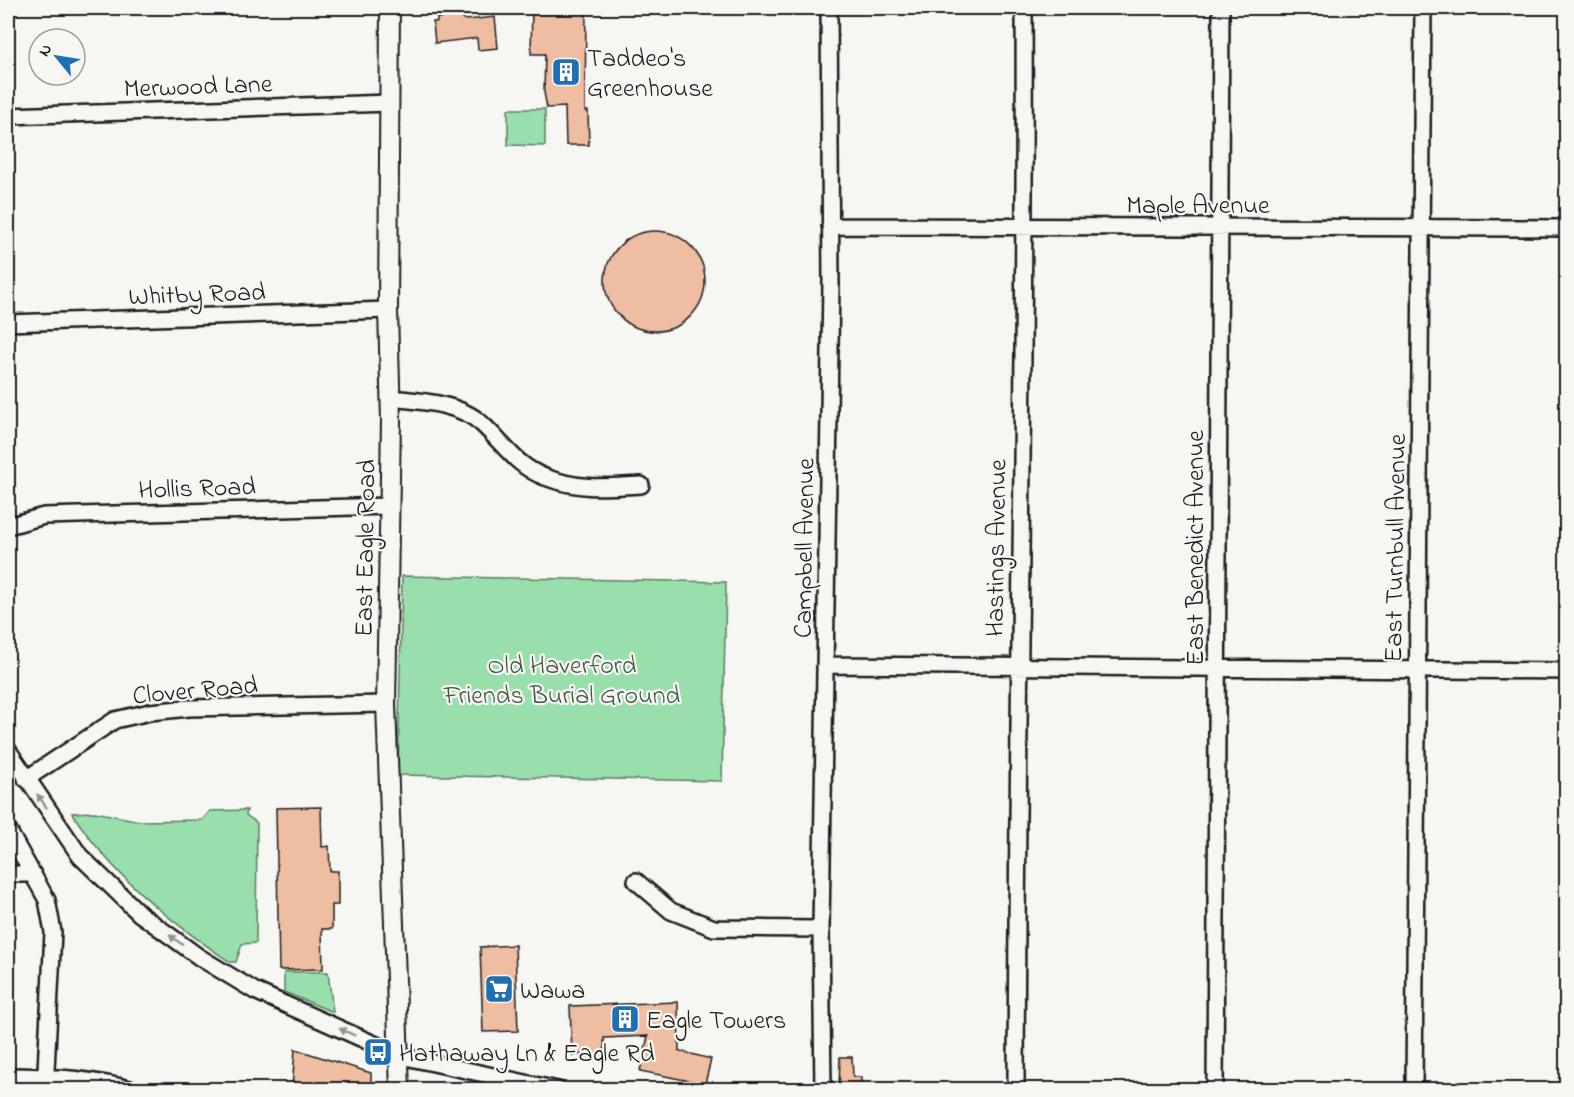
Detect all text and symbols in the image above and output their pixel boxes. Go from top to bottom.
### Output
north arrow [27,27,87,87]
text: N [33,40,59,61]
place label: Taddeo's Greenhouse [587,41,713,109]
building icon: Taddeo's Greenhouse [550,56,582,88]
street label: Merwood Lane [123,66,273,110]
street label: Maple Avenue [1126,188,1270,226]
street label: Whitby Road [128,275,267,317]
street label: East Benedict Avenue [1178,430,1216,666]
street label: East Turnbull Avenue [1376,433,1418,663]
street label: Campbell Avenue [785,457,827,638]
street label: East Eagle Road [346,458,388,637]
street label: Hastings Avenue [977,458,1019,637]
street label: Hollis Road [138,469,257,511]
park label: Old Haverford Friends Burial Ground [443,648,681,716]
street label: Clover Road [131,668,260,716]
one-way arrow [36,793,48,809]
one-way arrow [168,934,184,946]
supermarket icon: Wawa [483,973,515,1005]
place label: Wawa [520,973,585,1011]
building icon: Eagle Towers [609,1003,641,1035]
place label: Eagle Towers [646,1003,786,1041]
one-way arrow [338,1027,356,1036]
bus stop icon: Hathaway Ln & Eagle Rd [362,1036,394,1068]
place label: Hathaway Ln & Eagle Rd [399,1036,655,1074]

